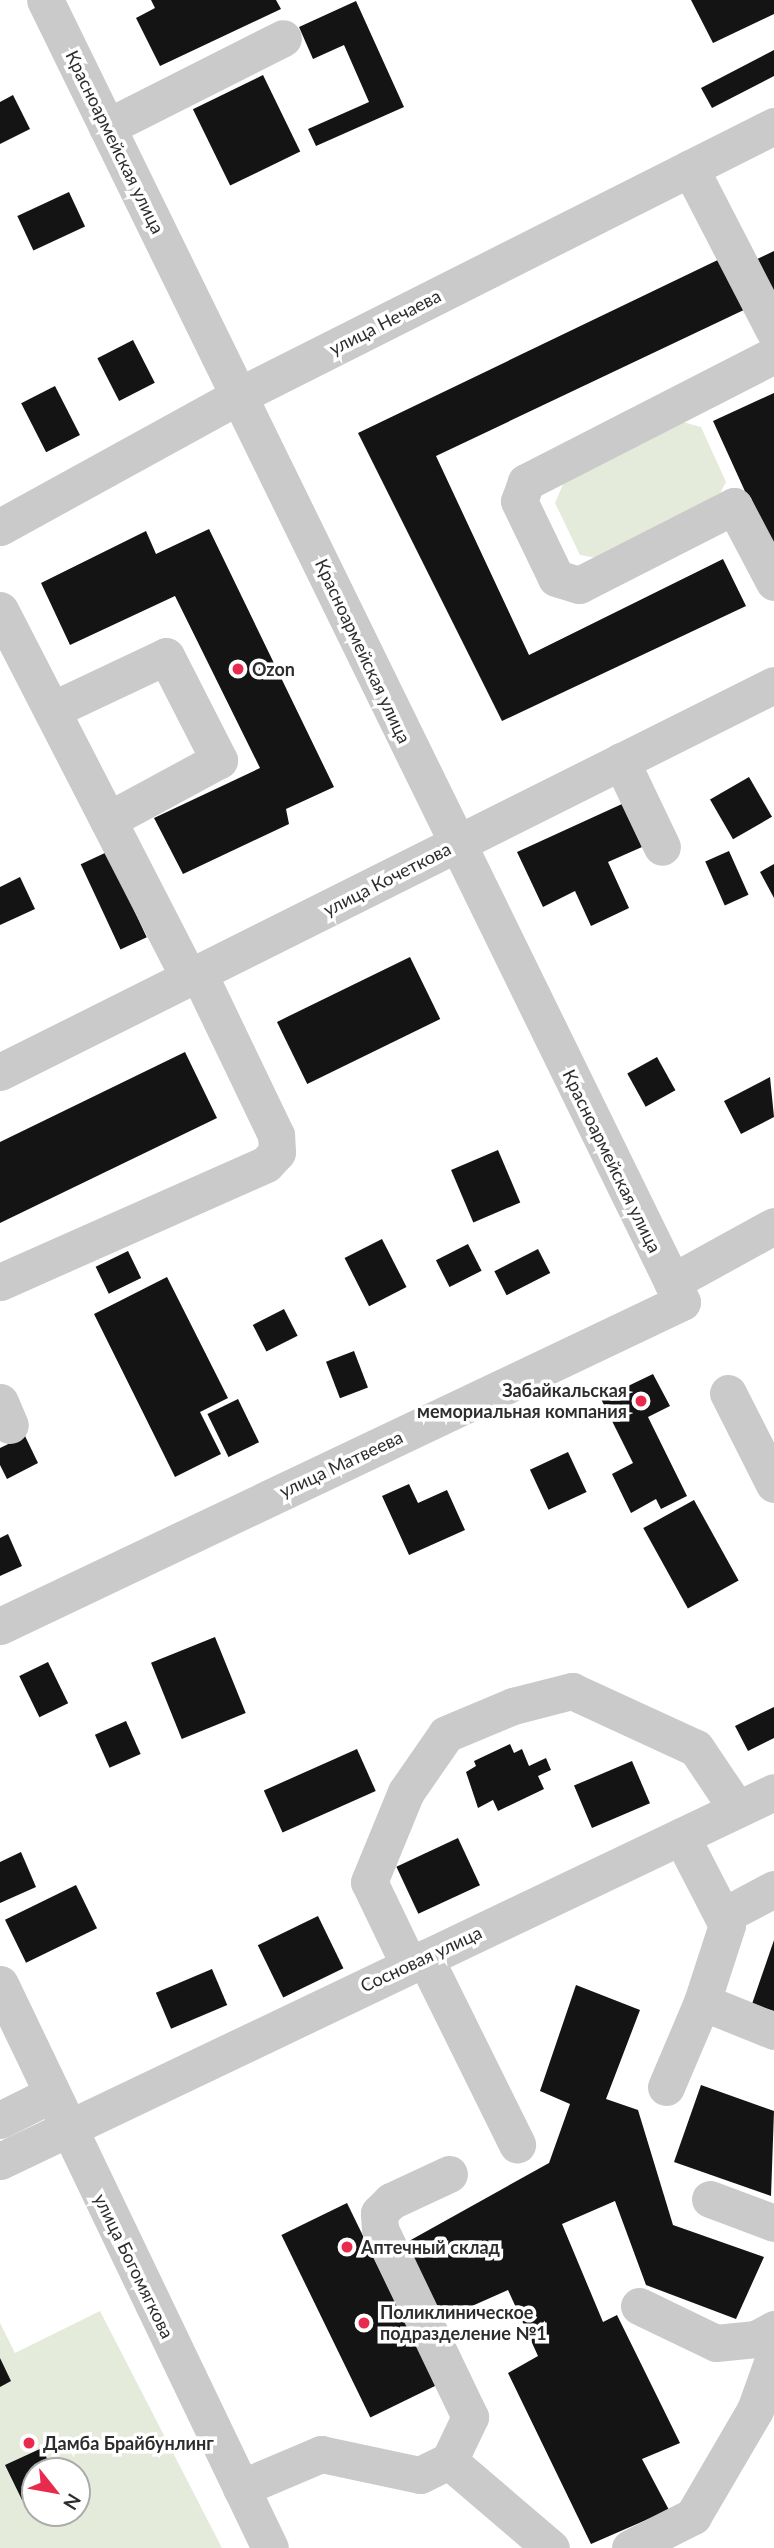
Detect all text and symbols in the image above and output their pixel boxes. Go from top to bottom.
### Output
street label: Красноармейская улица [61,47,169,237]
street label: улица Нечаева [326,285,444,359]
street label: Красноармейская улица [311,555,415,747]
place label: Ozon [252,658,295,680]
marker: Ozon [230,661,246,677]
street label: улица Кочеткова [320,838,454,920]
street label: Красноармейская улица [558,1066,666,1256]
place label: Забайкальская мемориальная компания [417,1380,627,1422]
marker: Забайкальская мемориальная компания [633,1393,649,1409]
street label: улица Матвеева [276,1426,406,1502]
street label: Сосновая улица [357,1921,485,1997]
street label: улица Богомягкова [90,2190,178,2342]
place label: Аптечный склад [361,2236,500,2258]
marker: Аптечный склад [339,2239,355,2255]
place label: Поликлиническое подразделение №1 [380,2302,547,2344]
marker: Поликлиническое подразделение №1 [354,2313,374,2333]
place label: Дамба Брайбунлинг [43,2432,214,2454]
marker: Дамба Брайбунлинг [21,2435,37,2451]
north arrow [21,2457,91,2527]
text: N [59,2490,86,2514]

